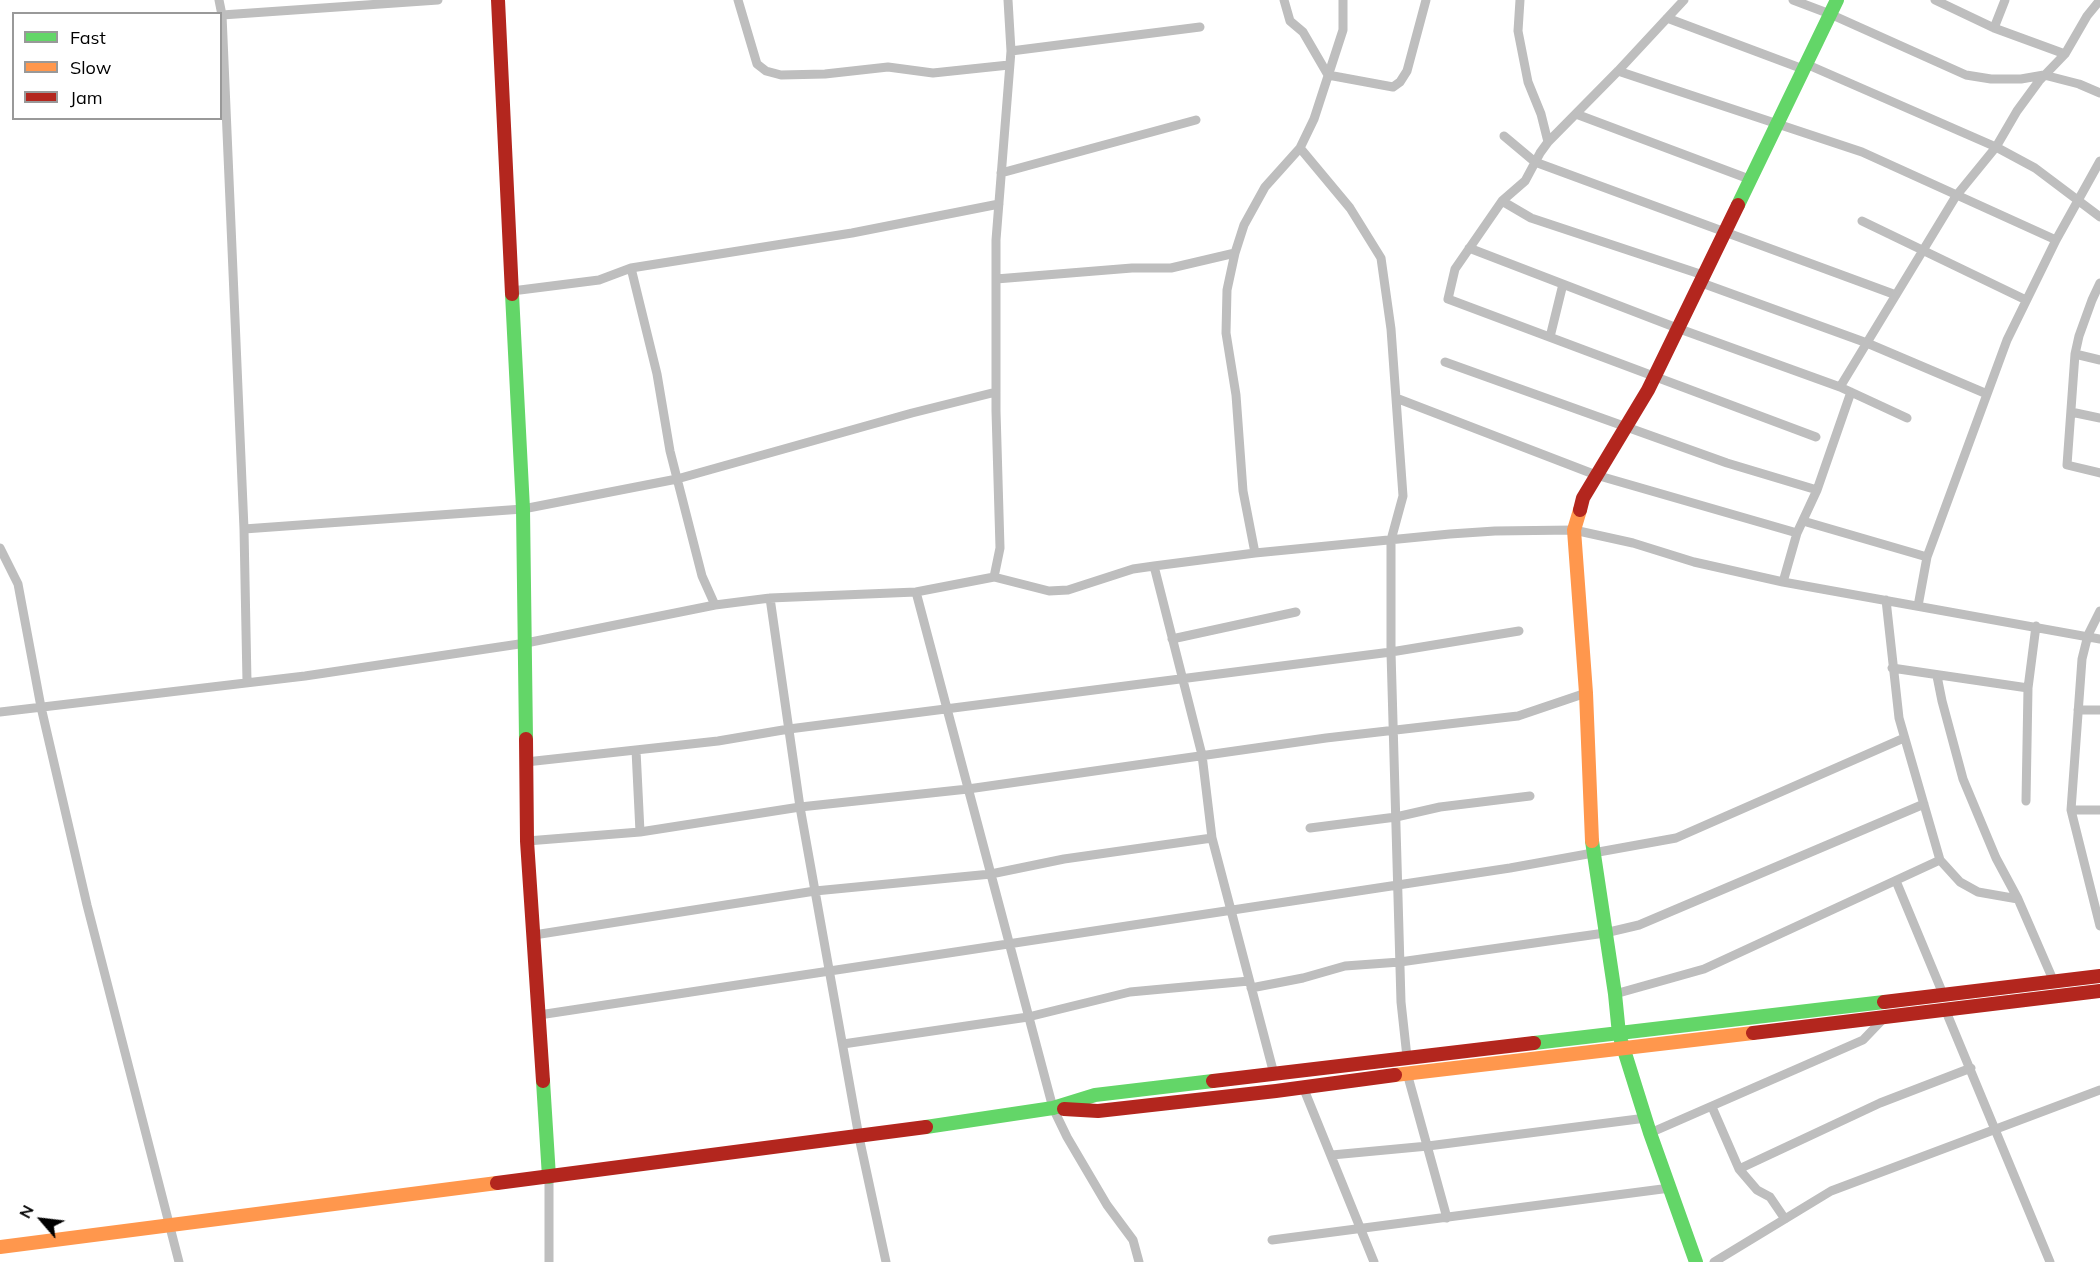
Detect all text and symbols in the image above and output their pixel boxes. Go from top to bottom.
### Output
legend [12,12,222,120]
text: Fast [70,26,106,49]
text: Slow [70,56,111,79]
text: Jam [70,86,103,109]
north arrow [12,1190,72,1250]
text: N [14,1202,38,1222]

